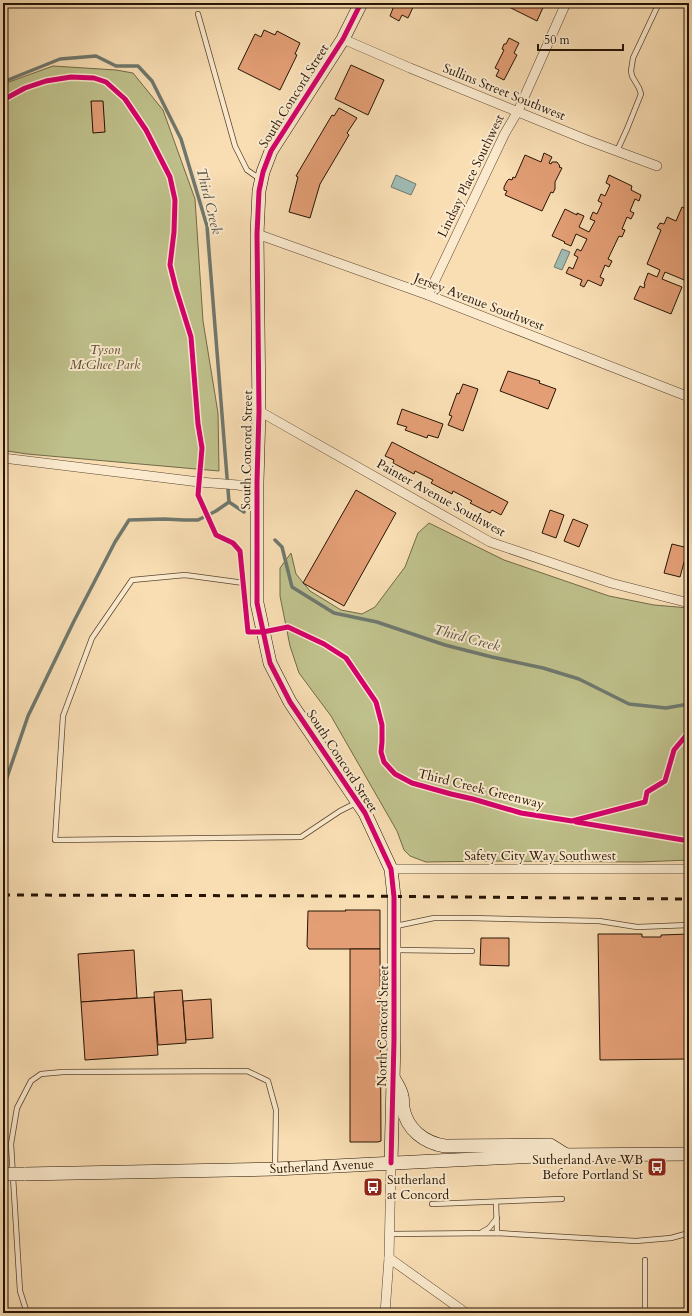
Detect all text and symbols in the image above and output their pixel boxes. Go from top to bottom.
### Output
scale bar [538,26,623,52]
text: 50 m [544,32,571,48]
street label: South Concord Street [255,41,333,151]
street label: Sullins Street Southwest [440,59,568,125]
street label: Lindsay Place Southwest [433,111,509,241]
water label: Third Creek [192,166,226,236]
street label: Jersey Avenue Southwest [409,268,547,335]
park label: Tyson McGhee Park [70,341,141,374]
street label: South Concord Street [237,390,257,510]
street label: Painter Avenue Southwest [373,455,509,541]
water label: Third Creek [432,620,502,656]
street label: South Concord Street [302,706,382,816]
street label: Third Creek Greenway [416,765,546,813]
street label: Safety City Way Southwest [464,847,616,865]
street label: North Concord Street [373,965,393,1087]
place label: Sutherland Ave WB Before Portland St [532,1151,643,1184]
street label: Sutherland Avenue [270,1155,375,1178]
bus stop icon: Sutherland Ave WB Before Portland St [646,1156,668,1178]
place label: Sutherland at Concord [387,1171,449,1204]
bus stop icon: Sutherland at Concord [362,1176,384,1198]

